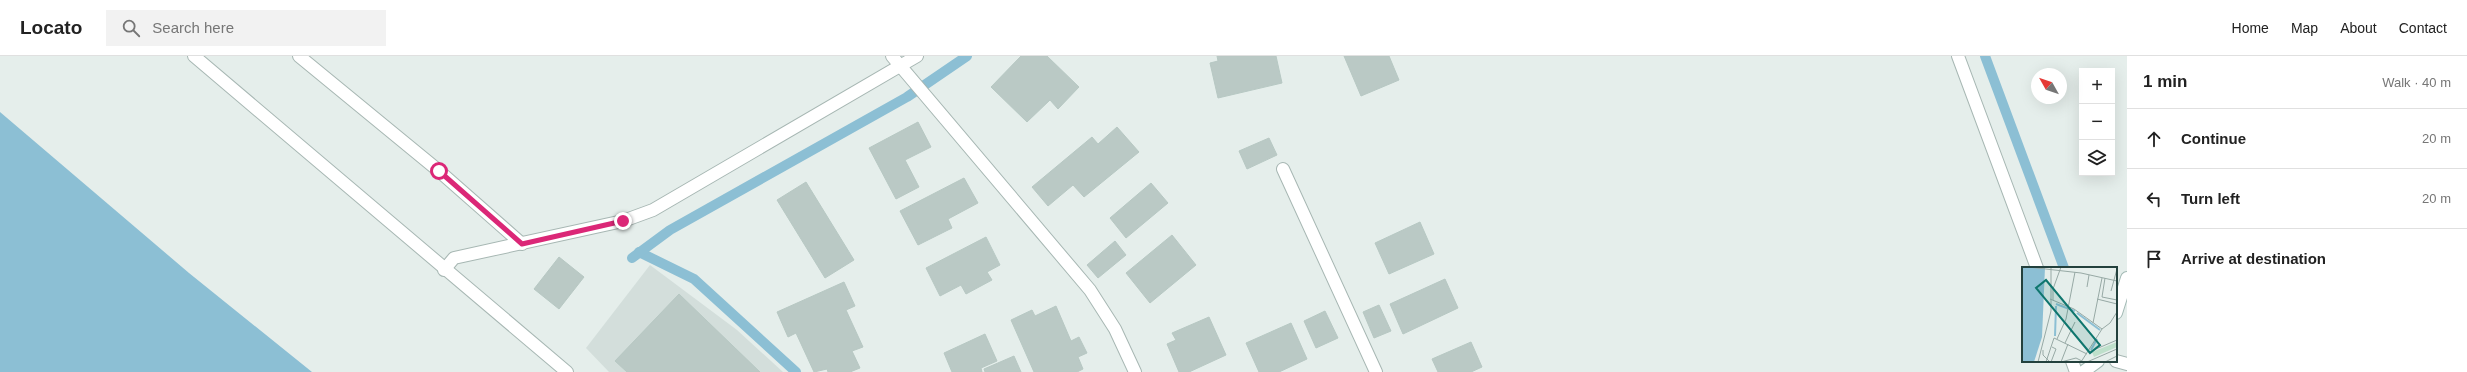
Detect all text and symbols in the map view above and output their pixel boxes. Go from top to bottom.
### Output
search box [106,10,386,46]
text: Locato [20,17,82,38]
icon: search [120,17,142,39]
text: Search here [152,19,234,36]
text: Home [2232,20,2269,36]
text: Map [2291,20,2318,36]
text: About [2340,20,2377,36]
text: Contact [2399,20,2447,36]
north arrow [2031,68,2067,104]
map controls [2079,68,2115,176]
button: + [2079,68,2115,104]
text: 1 min [2143,72,2187,91]
text: Walk · 40 m [2382,75,2451,90]
button: − [2079,104,2115,140]
icon: ahead [2143,128,2165,150]
text: Continue [2181,130,2246,147]
text: 20 m [2422,131,2451,146]
button: layers [2079,140,2115,176]
route start [430,162,448,180]
icon: left [2143,188,2165,210]
text: Turn left [2181,190,2240,207]
text: 20 m [2422,191,2451,206]
route end [614,212,632,230]
icon: arrive [2143,248,2165,270]
text: Arrive at destination [2181,250,2326,267]
inset map [2022,267,2117,362]

